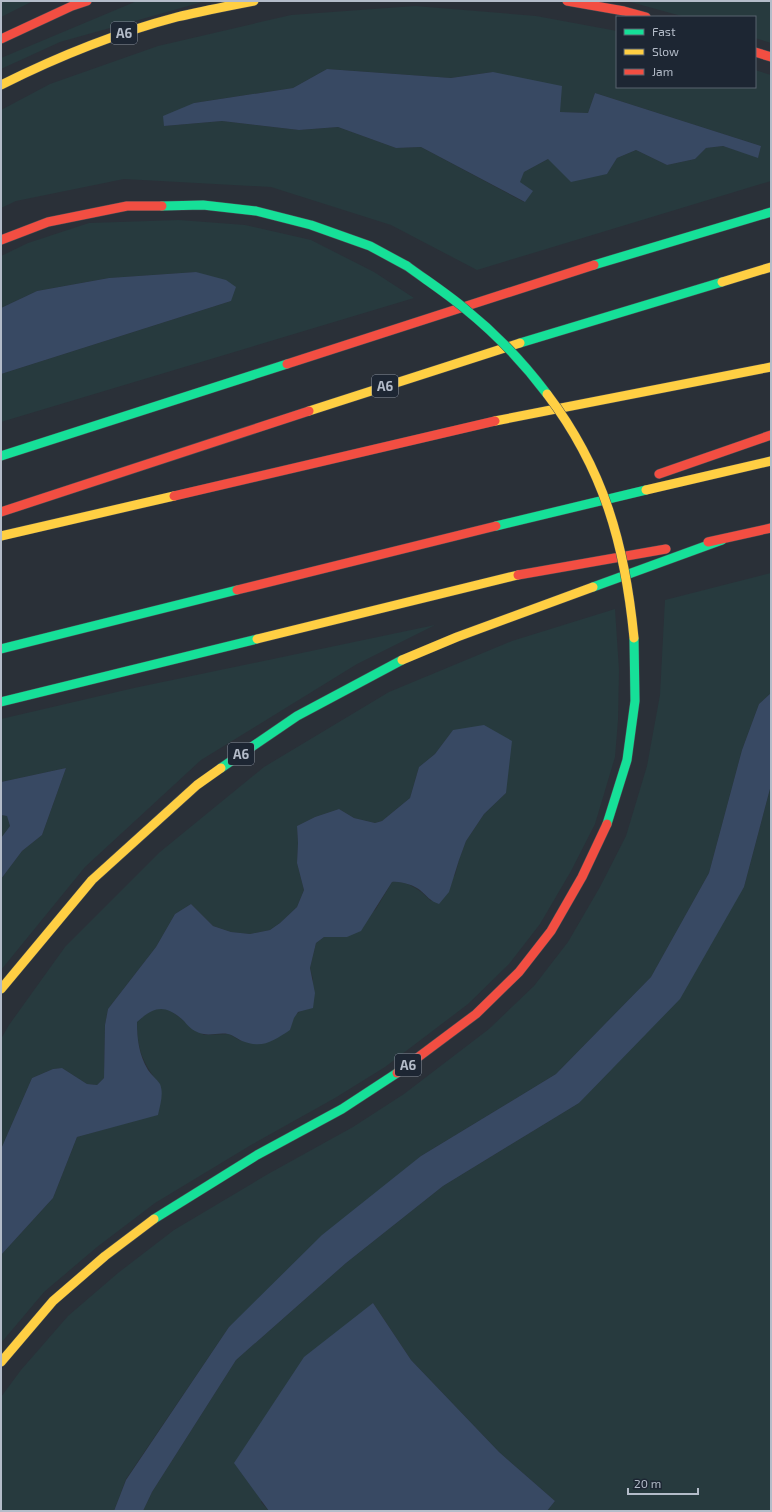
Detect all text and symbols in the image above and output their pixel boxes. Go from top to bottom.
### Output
legend [616,16,756,88]
road number: A6 [111,22,137,44]
text: Fast [652,24,676,38]
text: Slow [652,44,679,58]
text: Jam [652,64,673,78]
road number: A6 [372,375,398,397]
road number: A6 [228,743,254,765]
road number: A6 [395,1054,421,1076]
scale bar [628,1470,698,1496]
text: 20 m [634,1476,661,1490]

